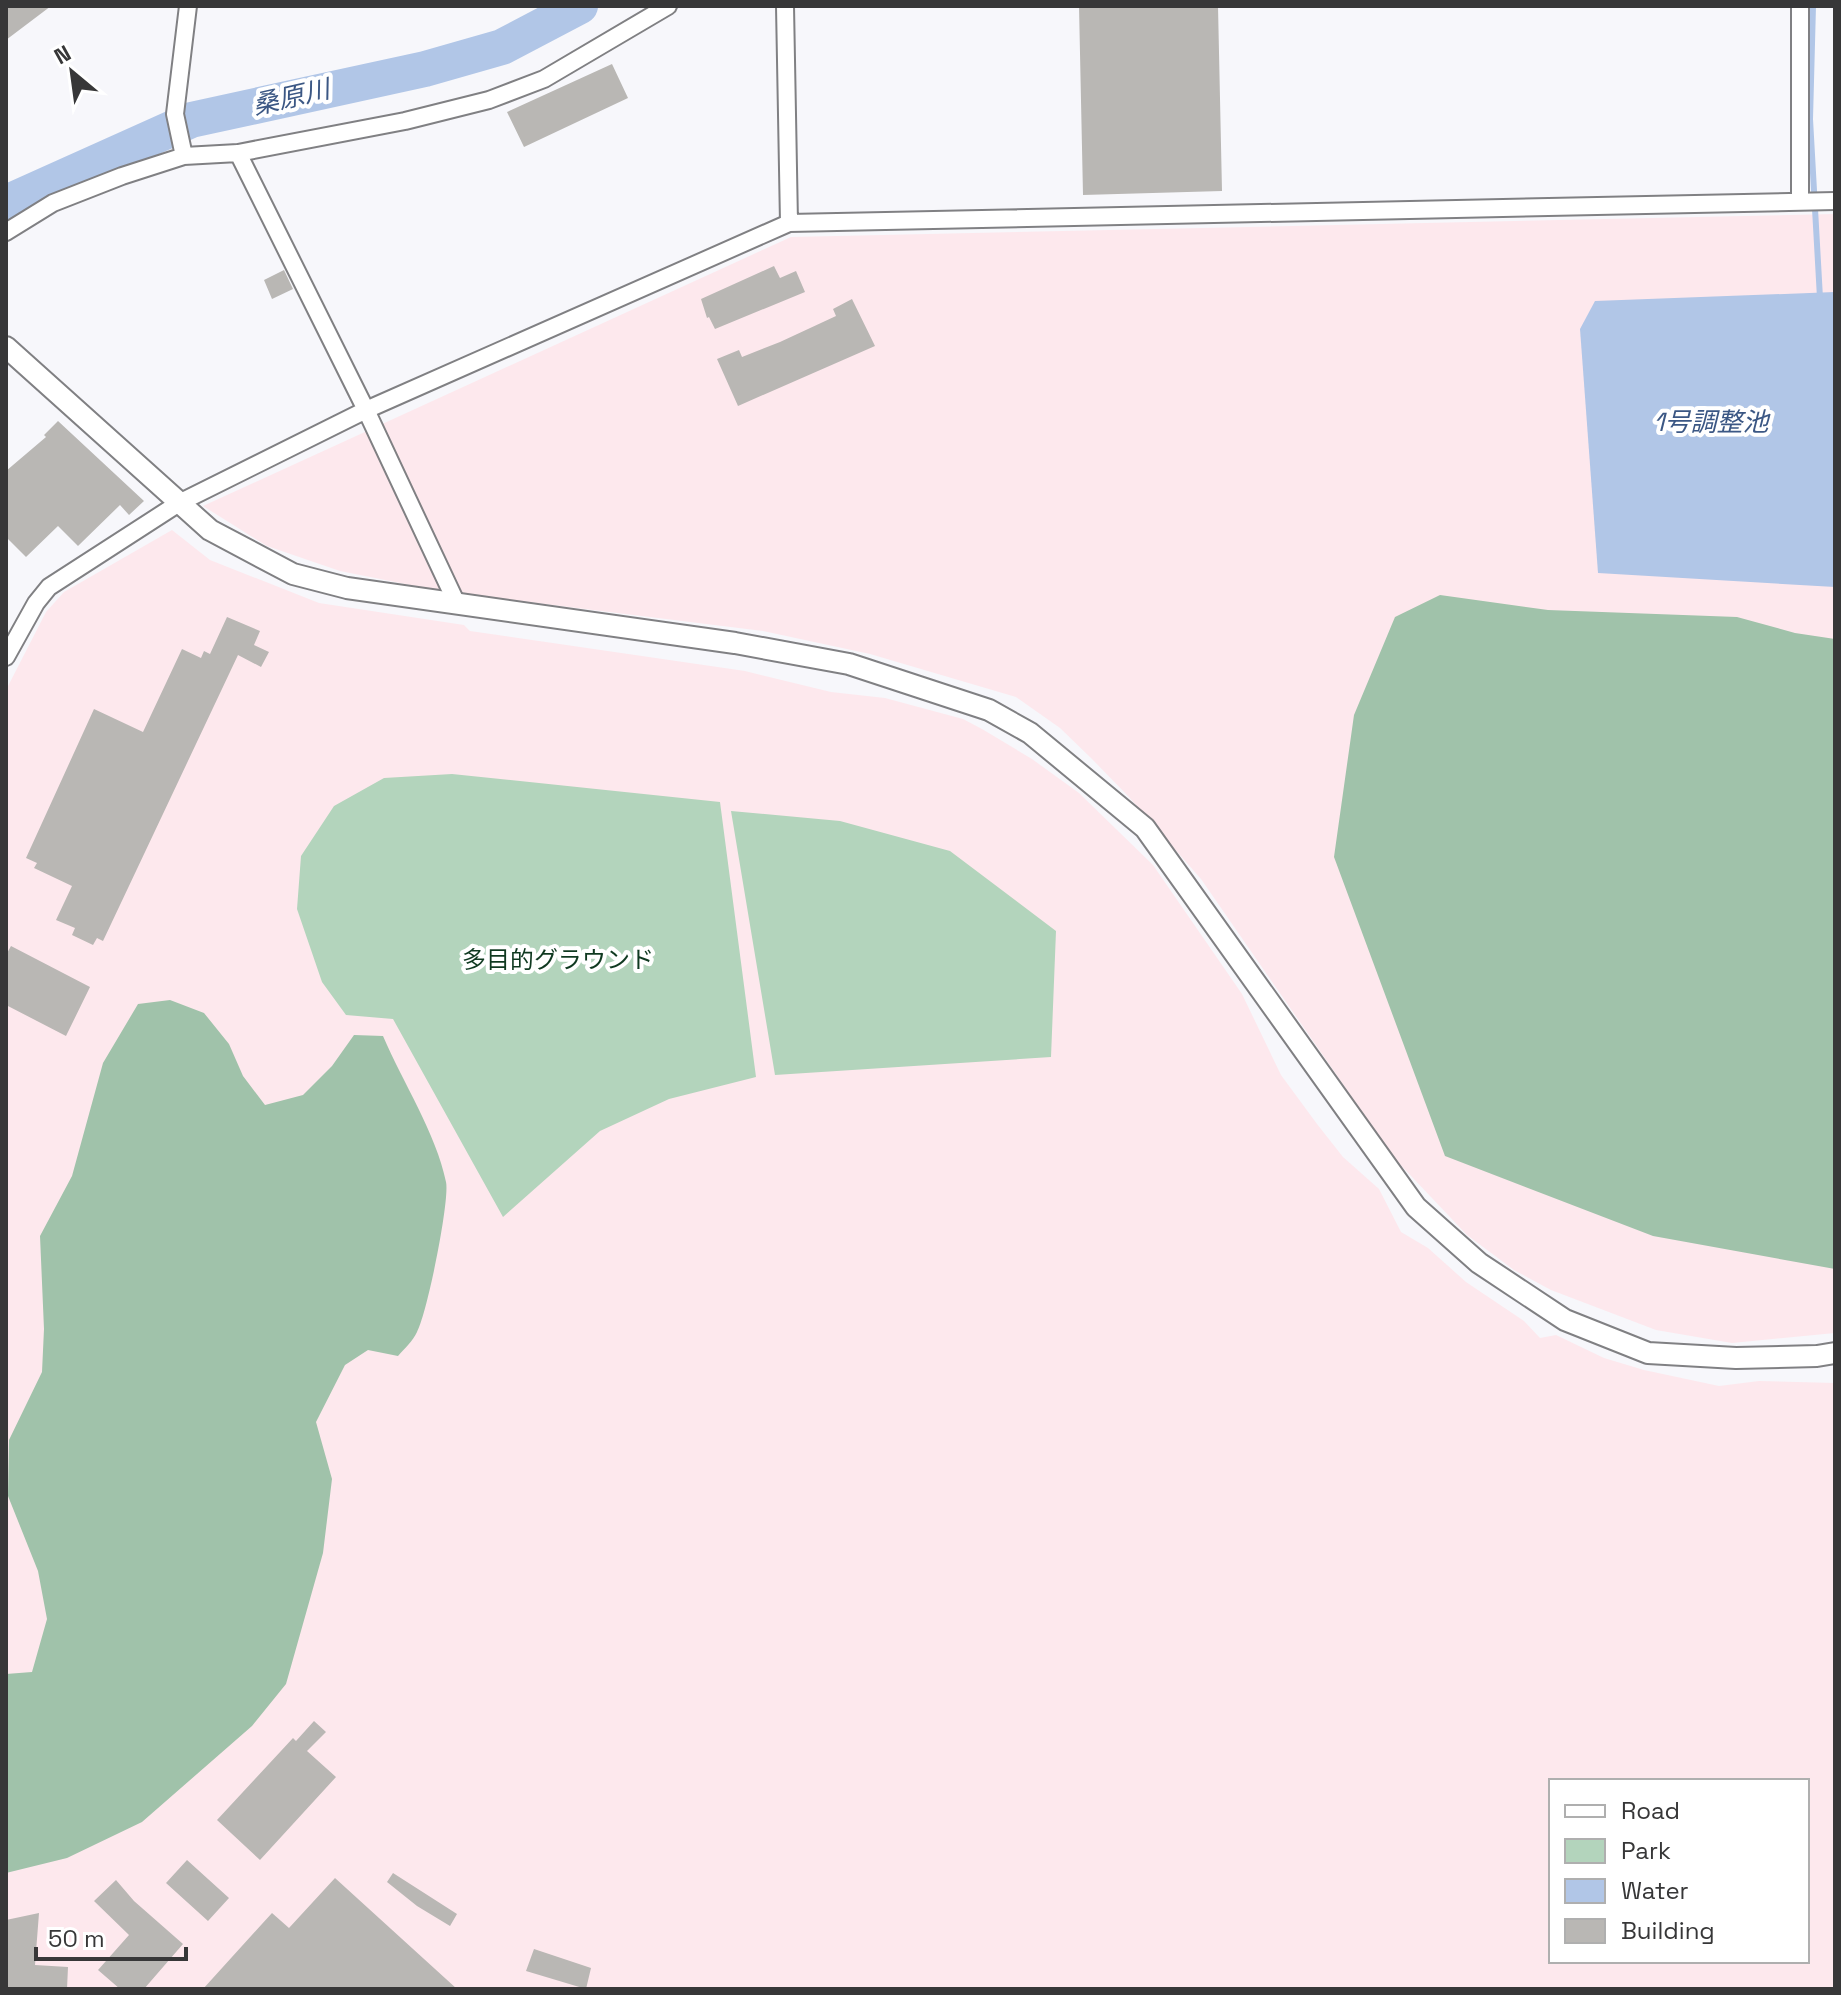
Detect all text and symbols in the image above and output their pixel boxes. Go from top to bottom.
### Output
north arrow [32,32,112,112]
text: N [49,39,76,70]
water label: 桑原川 [249,71,336,122]
water label: 1号調整池 [1654,405,1771,439]
park label: 多目的グラウンド [462,944,654,975]
legend [1549,1779,1809,1963]
text: Road [1621,1795,1680,1826]
text: Park [1621,1835,1671,1866]
text: Water [1621,1875,1689,1906]
scale bar [36,1911,186,1961]
text: Building [1621,1915,1715,1946]
text: 50 m [48,1923,105,1954]

